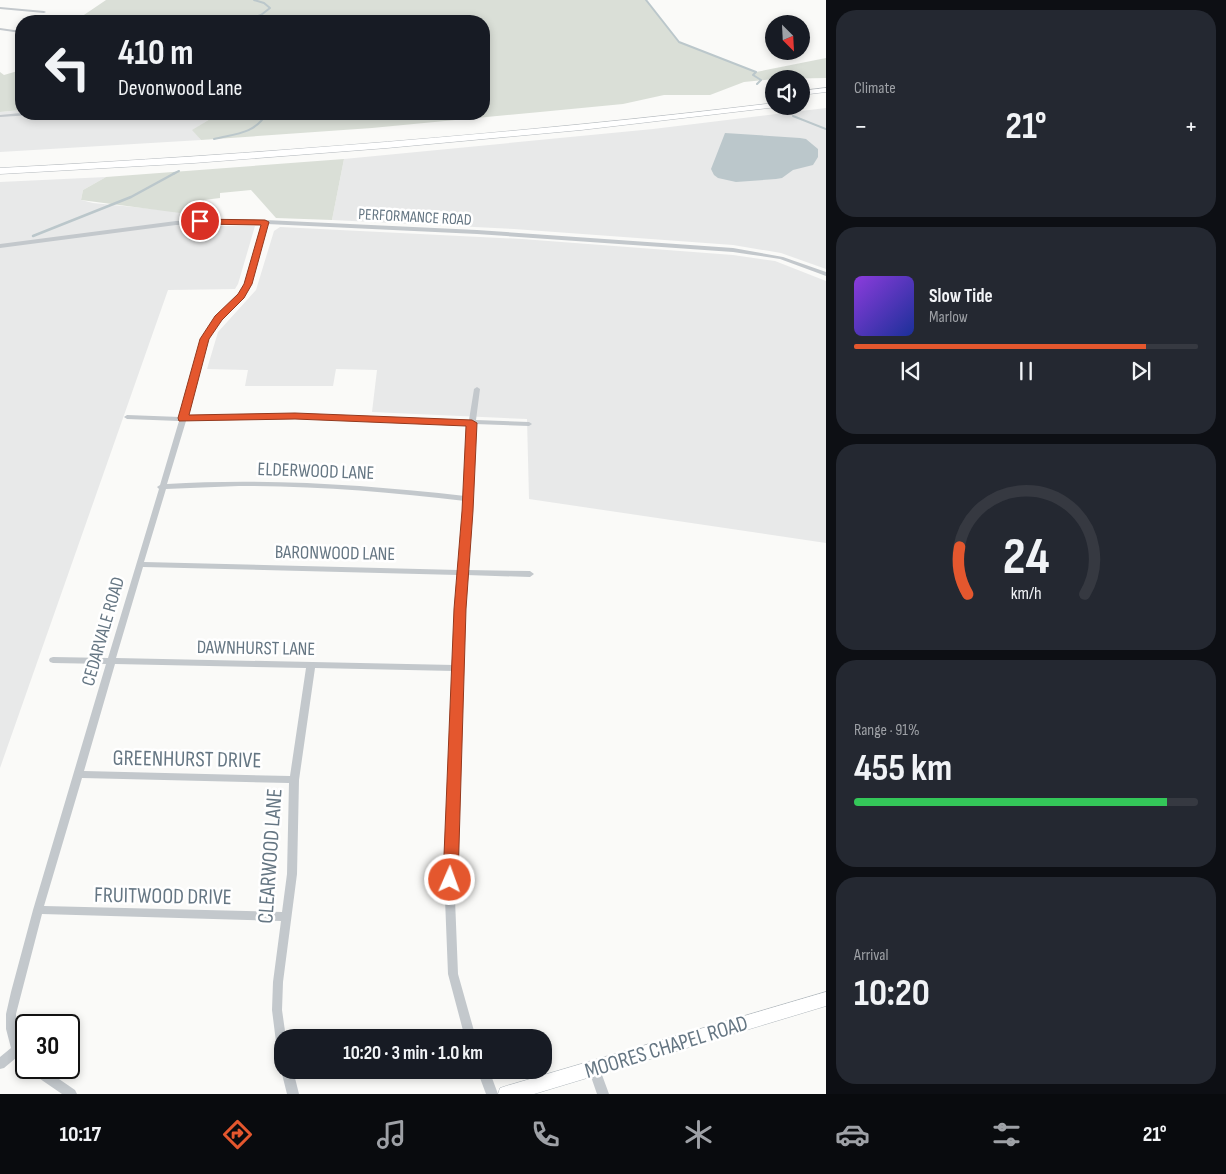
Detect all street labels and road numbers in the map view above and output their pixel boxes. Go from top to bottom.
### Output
street label: PERFORMANCE ROAD [358,205,472,230]
street label: ELDERWOOD LANE [257,458,375,485]
street label: BARONWOOD LANE [275,541,395,566]
street label: CEDARVALE ROAD [77,574,130,689]
street label: DAWNHURST LANE [197,636,315,661]
street label: GREENHURST DRIVE [112,745,262,774]
street label: CLEARWOOD LANE [252,788,289,925]
street label: FRUITWOOD DRIVE [94,882,232,911]
street label: MOORES CHAPEL ROAD [582,1010,751,1085]

